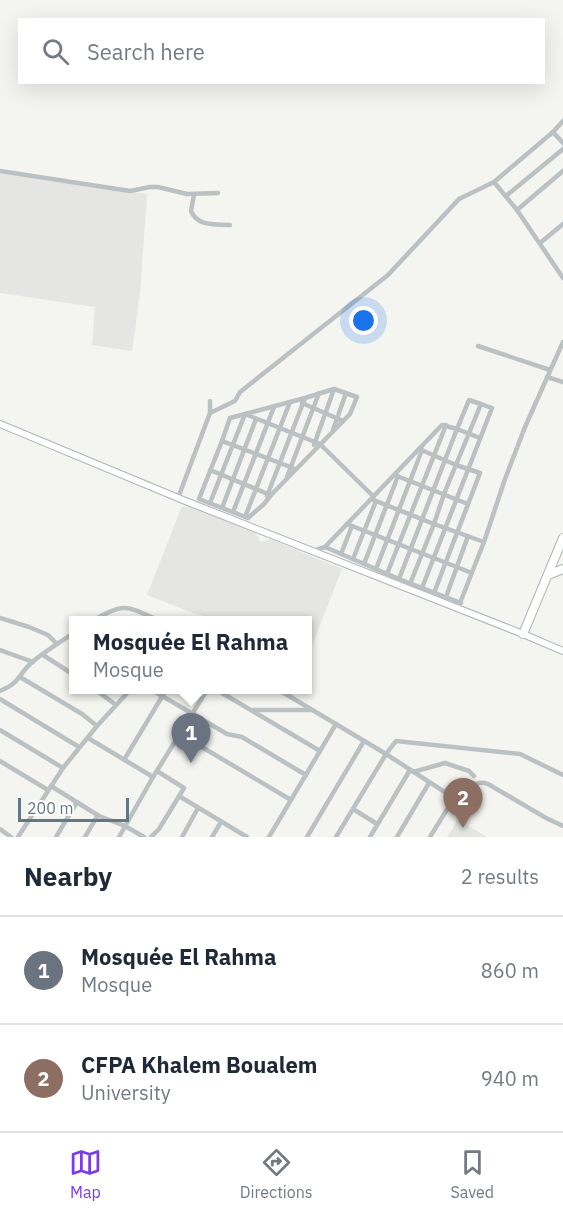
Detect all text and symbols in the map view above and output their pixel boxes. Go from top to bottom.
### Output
search box [18,18,545,84]
icon: search [39,35,72,68]
text: Search here [87,37,205,66]
your location [349,306,378,335]
popup [69,616,312,694]
text: Mosquée El Rahma [93,627,288,656]
text: Mosque [93,656,164,683]
pin: 1 [172,714,210,763]
pin: 2 [444,778,482,828]
scale bar [18,795,129,822]
text: 200 m [27,798,74,818]
text: Nearby [24,859,112,893]
text: 2 results [461,863,539,890]
text: Mosquée El Rahma [81,942,277,971]
text: 1 [38,957,50,984]
text: 860 m [481,957,539,984]
text: Mosque [81,971,152,998]
text: CFPA Khalem Boualem [81,1050,318,1079]
text: 2 [38,1065,50,1092]
text: 940 m [481,1065,539,1092]
text: University [81,1079,171,1106]
tab: Map [69,1146,102,1202]
tab: Directions [240,1146,313,1202]
tab: Saved [451,1146,494,1202]

